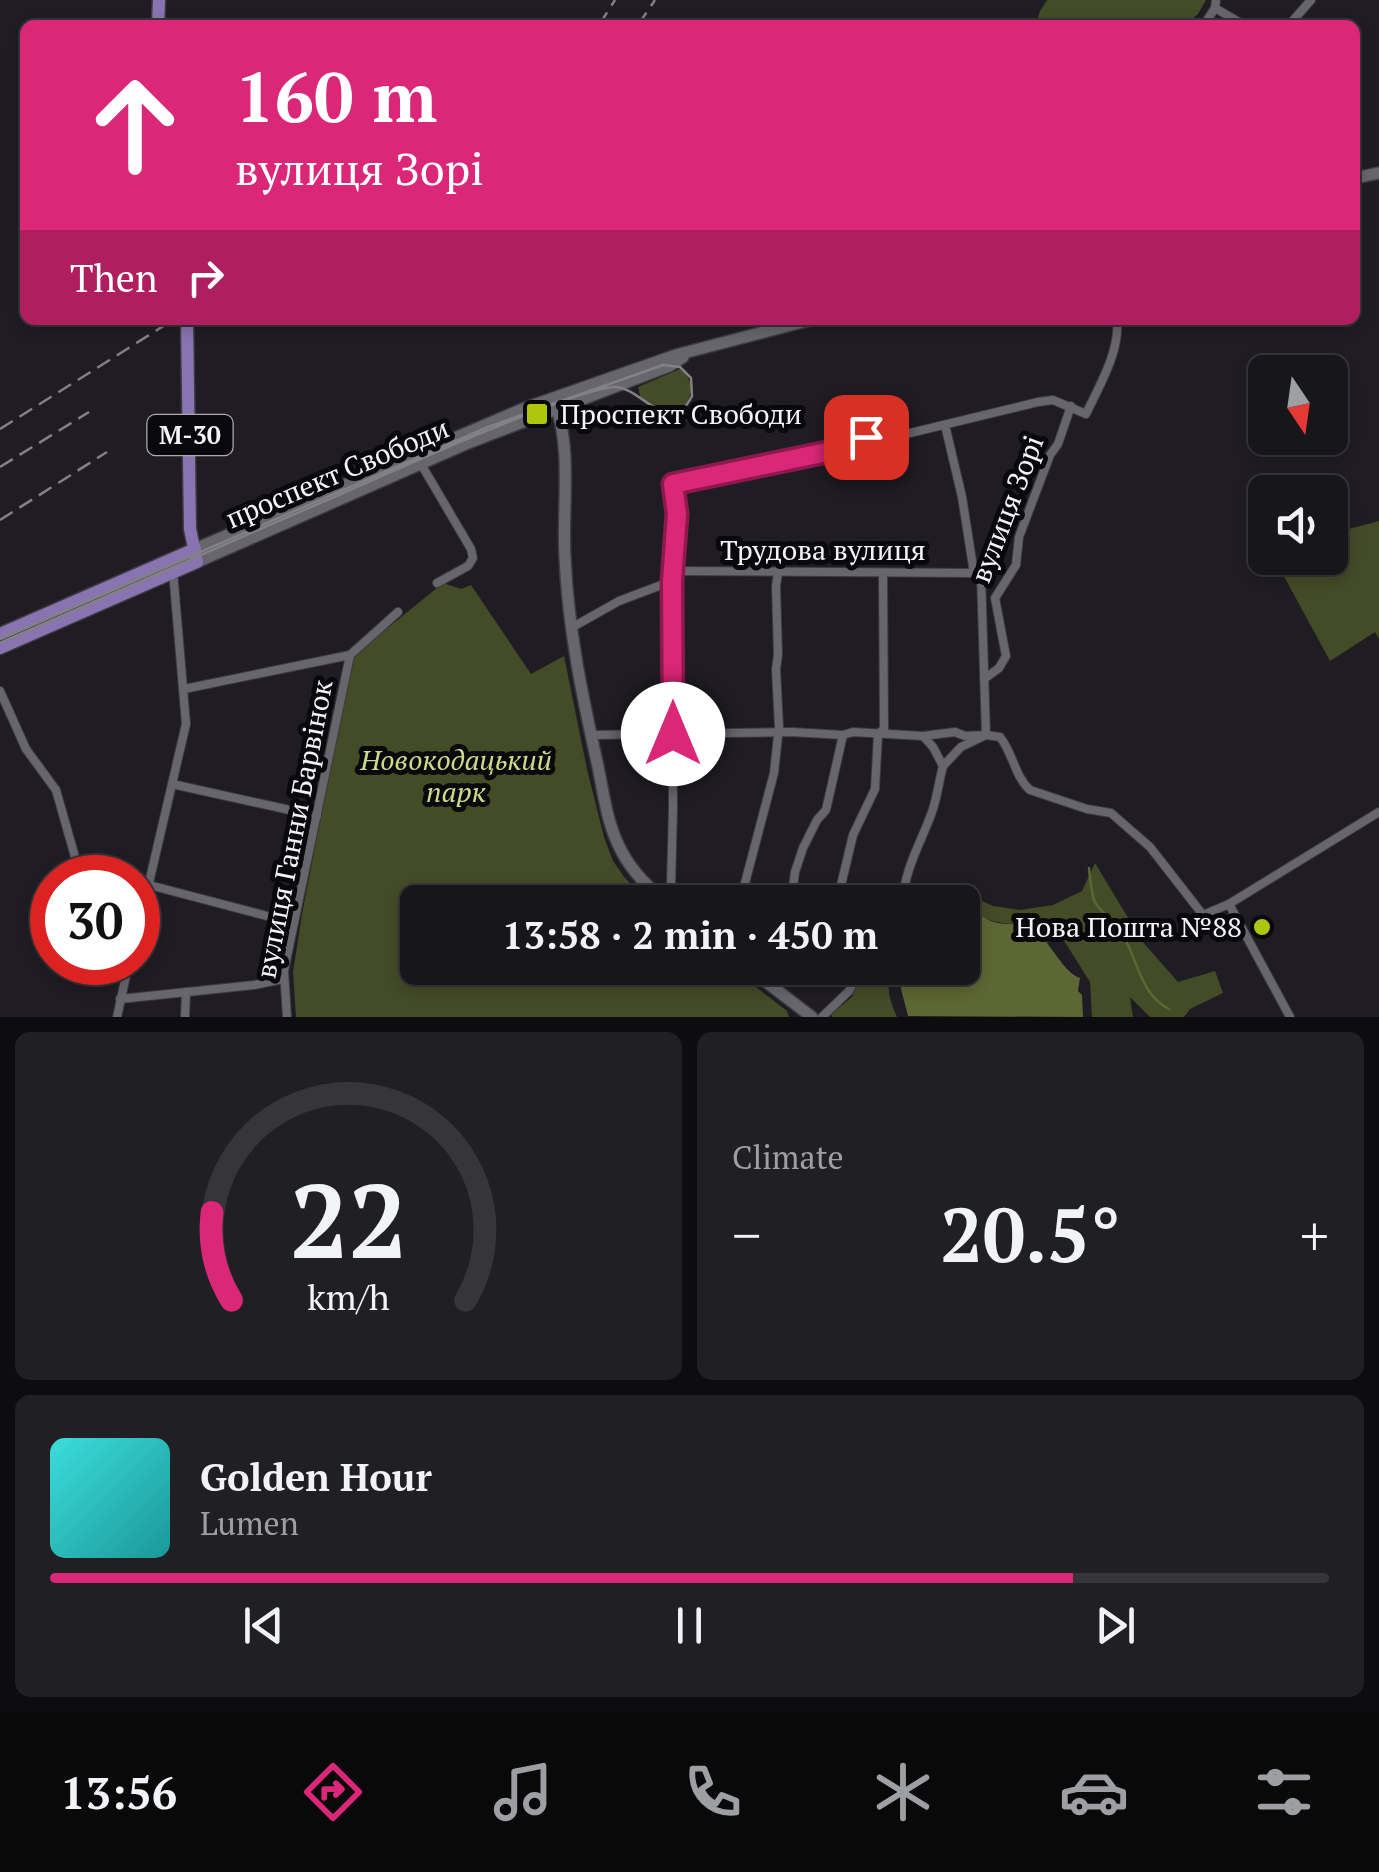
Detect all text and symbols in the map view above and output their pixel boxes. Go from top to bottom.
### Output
text: 160 m [235,49,437,142]
icon: ahead [70,60,200,190]
text: вулиця Зорі [235,138,484,198]
icon: right [178,250,233,305]
text: Then [70,253,158,303]
north arrow [1248,355,1348,455]
map controls [1248,355,1348,575]
place label: Проспект Свободи [560,395,802,432]
pin [824,395,909,480]
marker: Проспект Свободи [524,401,550,427]
street label: проспект Свободи [220,409,454,536]
icon: arrive [839,410,894,465]
road number: М-30 [148,415,232,455]
street label: вулиця Зорі [962,430,1052,588]
button: sound [1248,475,1348,575]
street label: Трудова вулиця [720,531,926,568]
street label: вулиця Ганни Барвінок [246,676,341,981]
position arrow [621,682,725,786]
park label: Новокодацький парк [359,741,552,810]
speed limit sign: 30 [30,855,160,985]
place label: Нова Пошта №88 [1015,908,1242,945]
text: 13:58 · 2 min · 450 m [502,910,878,960]
marker: Нова Пошта №88 [1251,916,1273,938]
text: Climate [732,1136,844,1178]
text: 22 [290,1150,407,1288]
text: 20.5° [940,1184,1121,1283]
text: − [732,1198,761,1271]
text: + [1300,1198,1329,1271]
text: km/h [307,1273,390,1320]
text: Golden Hour [200,1452,432,1502]
text: Lumen [200,1502,299,1544]
icon: previous [236,1598,291,1653]
icon: pause [662,1598,717,1653]
icon: next [1088,1598,1143,1653]
icon: directions [298,1757,368,1827]
icon: music [488,1757,558,1827]
icon: phone [678,1757,748,1827]
icon: climate [868,1757,938,1827]
icon: car [1059,1757,1129,1827]
icon: filters [1249,1757,1319,1827]
text: 13:56 [60,1762,177,1822]

